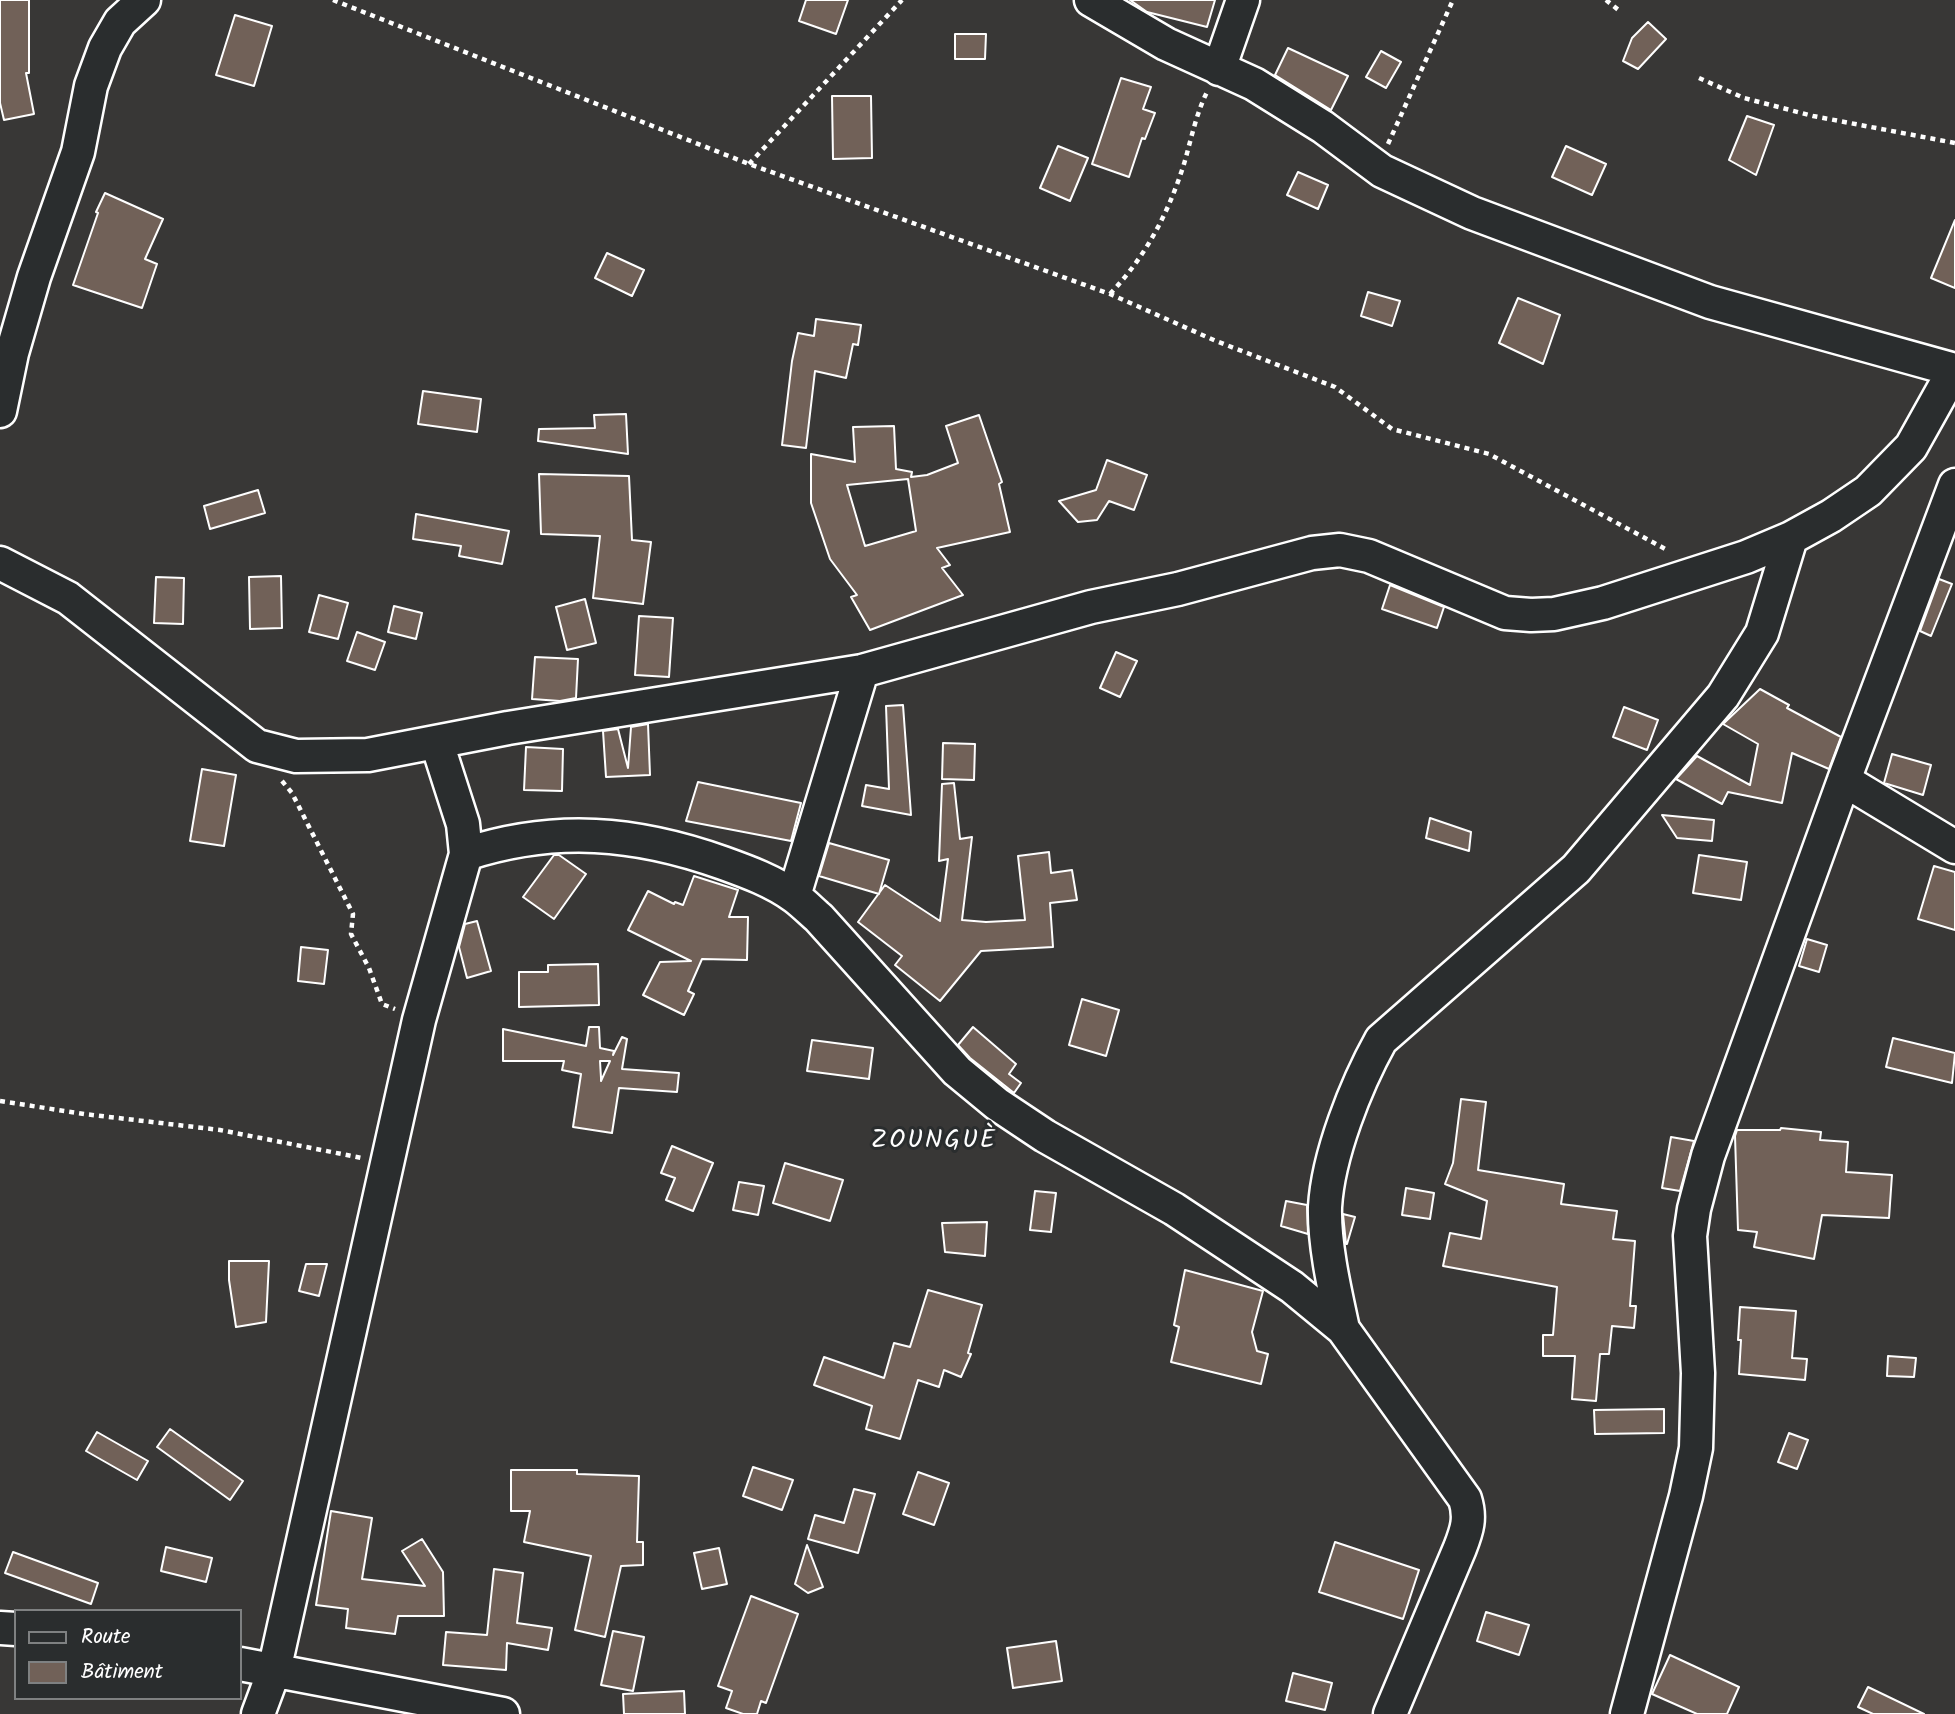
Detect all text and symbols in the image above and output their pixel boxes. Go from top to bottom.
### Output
district label: ZOUNGUÈ [872,1127,996,1159]
legend [14,1609,242,1700]
text: Route [81,1621,130,1654]
text: Bâtiment [81,1656,163,1689]

